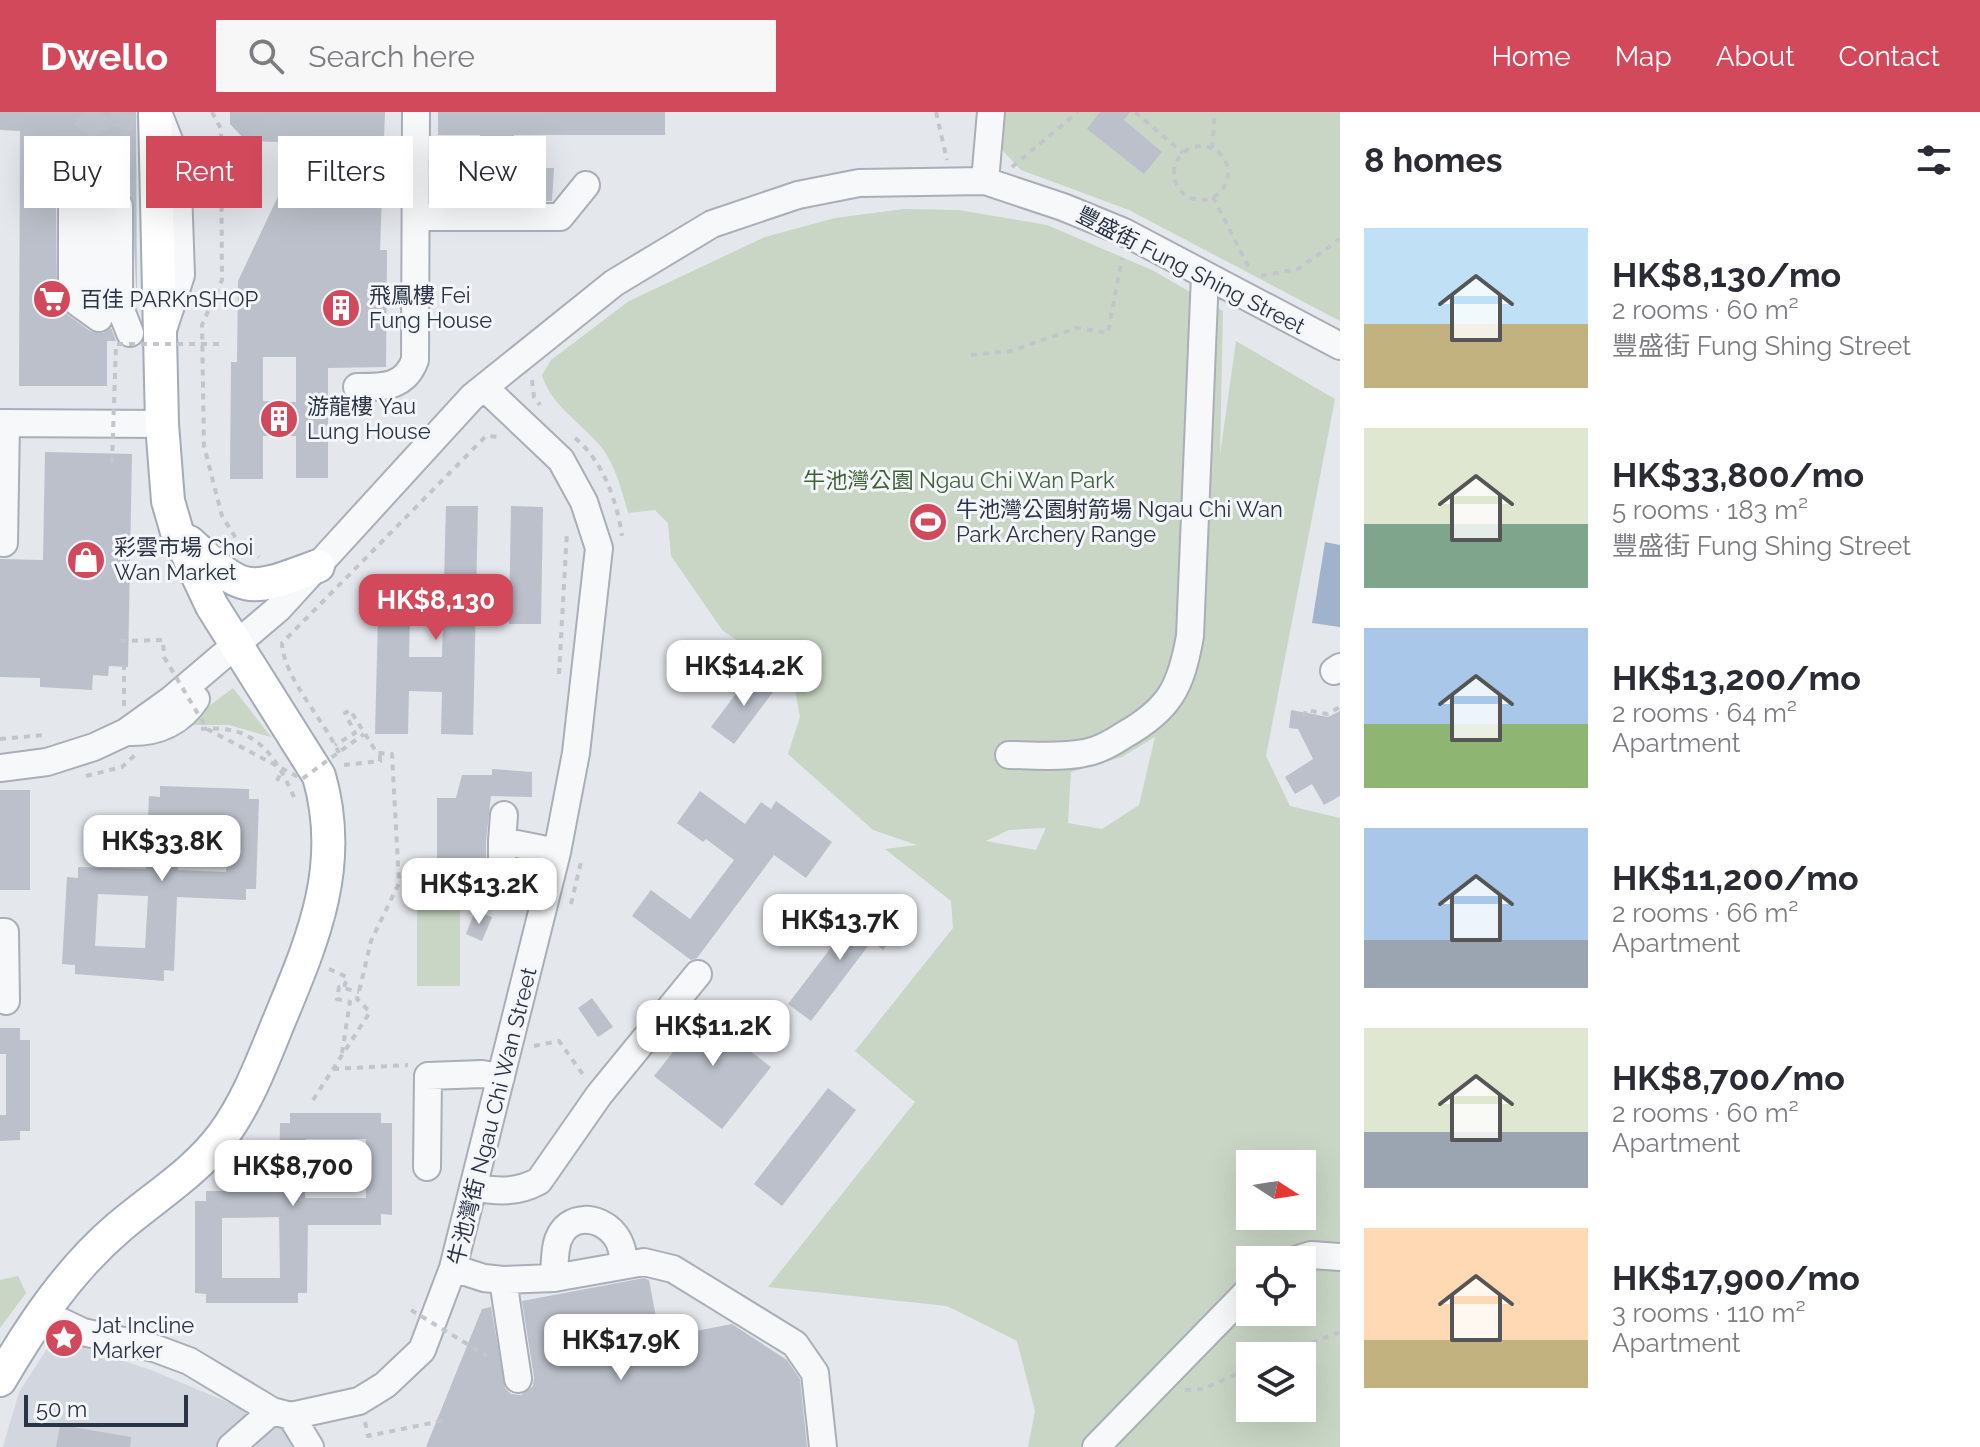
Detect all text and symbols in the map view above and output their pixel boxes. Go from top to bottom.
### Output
search box [216,20,776,92]
text: Dwello [40,34,168,79]
icon: search [244,34,288,78]
text: Search here [308,39,475,74]
text: Home [1491,40,1571,73]
text: Map [1615,40,1672,73]
text: About [1716,40,1795,73]
text: Contact [1839,40,1940,73]
chip: Buy [24,136,130,208]
chip: Rent [146,136,262,208]
chip: Filters [278,136,413,208]
chip: New [429,136,546,208]
icon: filters [1912,138,1956,182]
text: 8 homes [1364,140,1503,180]
street label: 豐盛街 Fung Shing Street [1072,201,1310,339]
text: HK$8,130/mo [1612,255,1841,295]
icon: home [1428,260,1524,356]
supermarket icon: 百佳 PARKnSHOP [31,278,73,320]
place label: 飛鳳樓 Fei Fung House [369,282,492,333]
place label: 百佳 PARKnSHOP [80,286,259,312]
building icon: 飛鳳樓 Fei Fung House [320,287,362,329]
text: 2 rooms · 60 m² [1612,295,1799,325]
text: 豐盛街 Fung Shing Street [1612,331,1911,361]
place label: 游龍樓 Yau Lung House [307,393,431,444]
building icon: 游龍樓 Yau Lung House [258,398,300,440]
text: HK$33,800/mo [1612,455,1864,495]
icon: home [1428,460,1524,556]
park label: 牛池灣公園 Ngau Chi Wan Park [803,467,1115,493]
text: 5 rooms · 183 m² [1612,495,1808,525]
place label: 牛池灣公園射箭場 Ngau Chi Wan Park Archery Range [956,496,1283,547]
sports icon: 牛池灣公園射箭場 Ngau Chi Wan Park Archery Range [907,501,949,543]
text: 豐盛街 Fung Shing Street [1612,531,1911,561]
place label: 彩雲市場 Choi Wan Market [114,534,253,585]
shop icon: 彩雲市場 Choi Wan Market [65,539,107,581]
pin: HK$8,130 [353,574,519,642]
text: HK$8,130 [377,585,495,615]
pin: HK$14.2K [661,640,827,708]
text: HK$14.2K [685,651,803,681]
text: HK$13,200/mo [1612,658,1861,698]
icon: home [1428,660,1524,756]
text: 2 rooms · 64 m² [1612,698,1797,728]
text: Apartment [1612,728,1741,758]
pin: HK$33.8K [79,815,245,883]
text: HK$33.8K [101,826,223,856]
pin: HK$13.2K [396,858,562,926]
text: HK$11,200/mo [1612,858,1859,898]
icon: home [1428,860,1524,956]
text: HK$13.2K [420,869,538,899]
pin: HK$13.7K [757,894,923,962]
text: 2 rooms · 66 m² [1612,898,1798,928]
text: HK$13.7K [781,905,899,935]
text: Apartment [1612,928,1741,958]
street label: 牛池灣街 Ngau Chi Wan Street [442,964,542,1267]
pin: HK$11.2K [630,1000,796,1068]
text: HK$11.2K [655,1011,771,1041]
text: HK$8,700/mo [1612,1058,1845,1098]
icon: home [1428,1060,1524,1156]
text: 2 rooms · 60 m² [1612,1098,1799,1128]
text: Apartment [1612,1128,1741,1158]
pin: HK$8,700 [210,1140,376,1208]
north arrow [1236,1150,1316,1230]
map controls [1236,1150,1316,1422]
text: HK$8,700 [233,1151,353,1181]
button: locate [1236,1246,1316,1326]
text: HK$17,900/mo [1612,1258,1860,1298]
icon: home [1428,1260,1524,1356]
text: 3 rooms · 110 m² [1612,1298,1806,1328]
place label: Jat Incline Marker [92,1312,194,1363]
pin: HK$17.9K [538,1314,704,1382]
place icon: Jat Incline Marker [43,1317,85,1359]
text: HK$17.9K [562,1325,680,1355]
text: Apartment [1612,1328,1741,1358]
button: layers [1236,1342,1316,1422]
scale bar [24,1391,188,1427]
text: 50 m [36,1396,87,1422]

